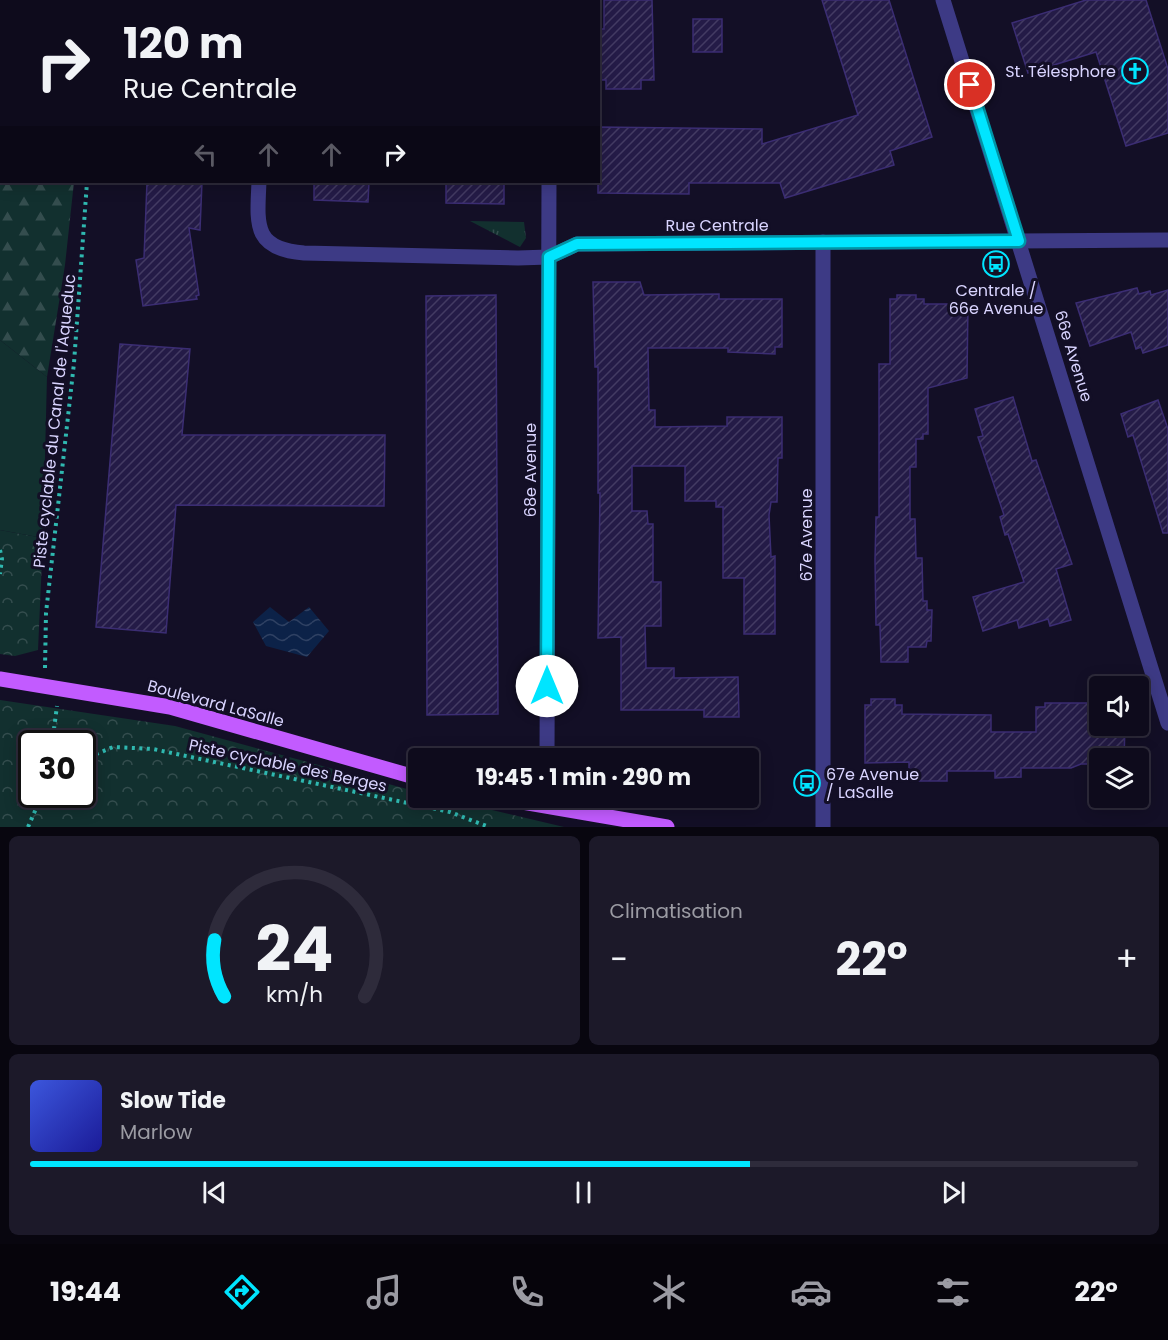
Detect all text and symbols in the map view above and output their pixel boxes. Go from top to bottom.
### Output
text: 120 m [123,14,244,73]
icon: right [24,24,102,102]
church icon: St. Télesphore [1120,56,1150,86]
pin [944,59,995,110]
place label: St. Télesphore [1005,60,1116,83]
icon: arrive [953,68,986,101]
text: Rue Centrale [123,70,297,107]
icon: left [189,138,222,171]
icon: ahead [252,138,285,171]
icon: ahead [315,138,348,171]
icon: right [378,138,411,171]
street label: Rue Centrale [665,214,769,237]
bus stop icon: Centrale / 66e Avenue [981,249,1011,279]
street label: Piste cyclable du Canal de l'Aqueduc [28,273,81,569]
place label: Centrale / 66e Avenue [949,279,1043,320]
street label: 66e Avenue [1049,308,1098,405]
street label: 68e Avenue [519,423,542,517]
street label: 67e Avenue [795,488,818,582]
position arrow [515,654,579,718]
street label: Boulevard LaSalle [145,674,287,733]
map controls [1089,676,1149,808]
button: sound [1089,676,1149,736]
speed limit sign: 30 [18,730,96,808]
street label: Piste cyclable des Berges [187,733,389,798]
button: layers [1089,748,1149,808]
text: 19:45 · 1 min · 290 m [476,762,691,793]
place label: 67e Avenue / LaSalle [826,763,919,804]
bus stop icon: 67e Avenue / LaSalle [792,768,822,798]
text: Climatisation [610,897,743,925]
text: 24 [255,905,333,993]
text: 22° [835,928,908,991]
text: − [610,936,628,983]
text: + [1115,936,1138,983]
text: km/h [266,980,323,1011]
text: Slow Tide [120,1085,226,1116]
text: Marlow [120,1118,192,1146]
icon: previous [198,1176,231,1209]
icon: pause [567,1176,600,1209]
icon: next [937,1176,970,1209]
icon: directions [221,1271,263,1313]
icon: music [363,1271,405,1313]
icon: phone [506,1271,548,1313]
icon: climate [648,1271,690,1313]
icon: car [790,1271,832,1313]
icon: filters [932,1271,974,1313]
text: 19:44 [50,1273,121,1310]
text: 22° [1075,1273,1118,1310]

